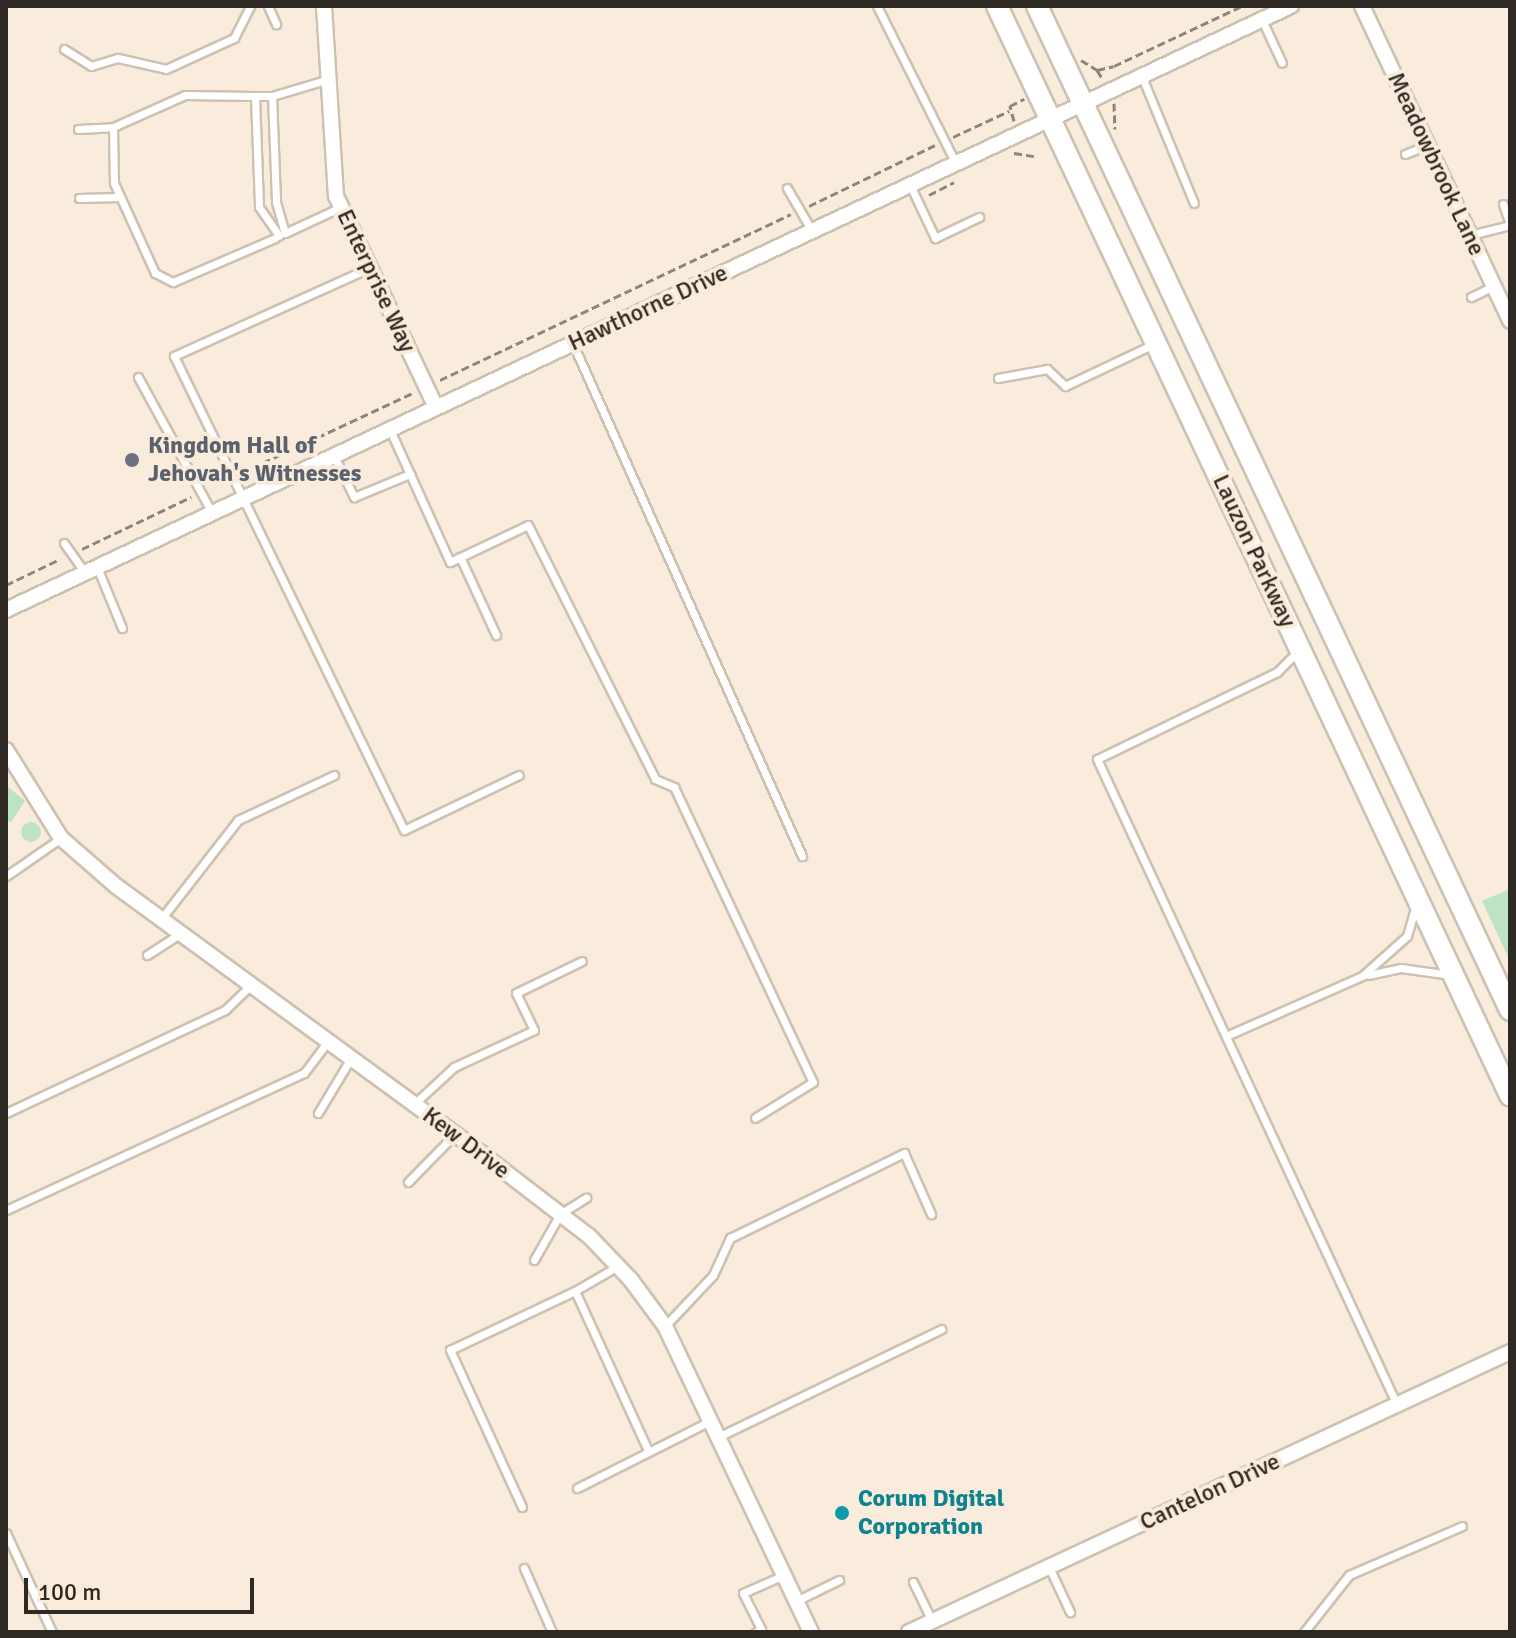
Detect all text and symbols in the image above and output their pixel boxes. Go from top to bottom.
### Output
street label: Meadowbrook Lane [1381,68,1491,260]
street label: Enterprise Way [330,205,422,357]
street label: Hawthorne Drive [564,258,732,358]
place label: Kingdom Hall of Jehovah's Witnesses [148,432,361,488]
marker: Kingdom Hall of Jehovah's Witnesses [123,451,141,469]
street label: Lauzon Parkway [1206,470,1302,632]
street label: Kew Drive [417,1101,515,1185]
street label: Cantelon Drive [1135,1447,1285,1537]
place label: Corum Digital Corporation [858,1485,1004,1541]
marker: Corum Digital Corporation [833,1504,851,1522]
scale bar [28,1562,258,1612]
text: 100 m [38,1577,101,1607]

